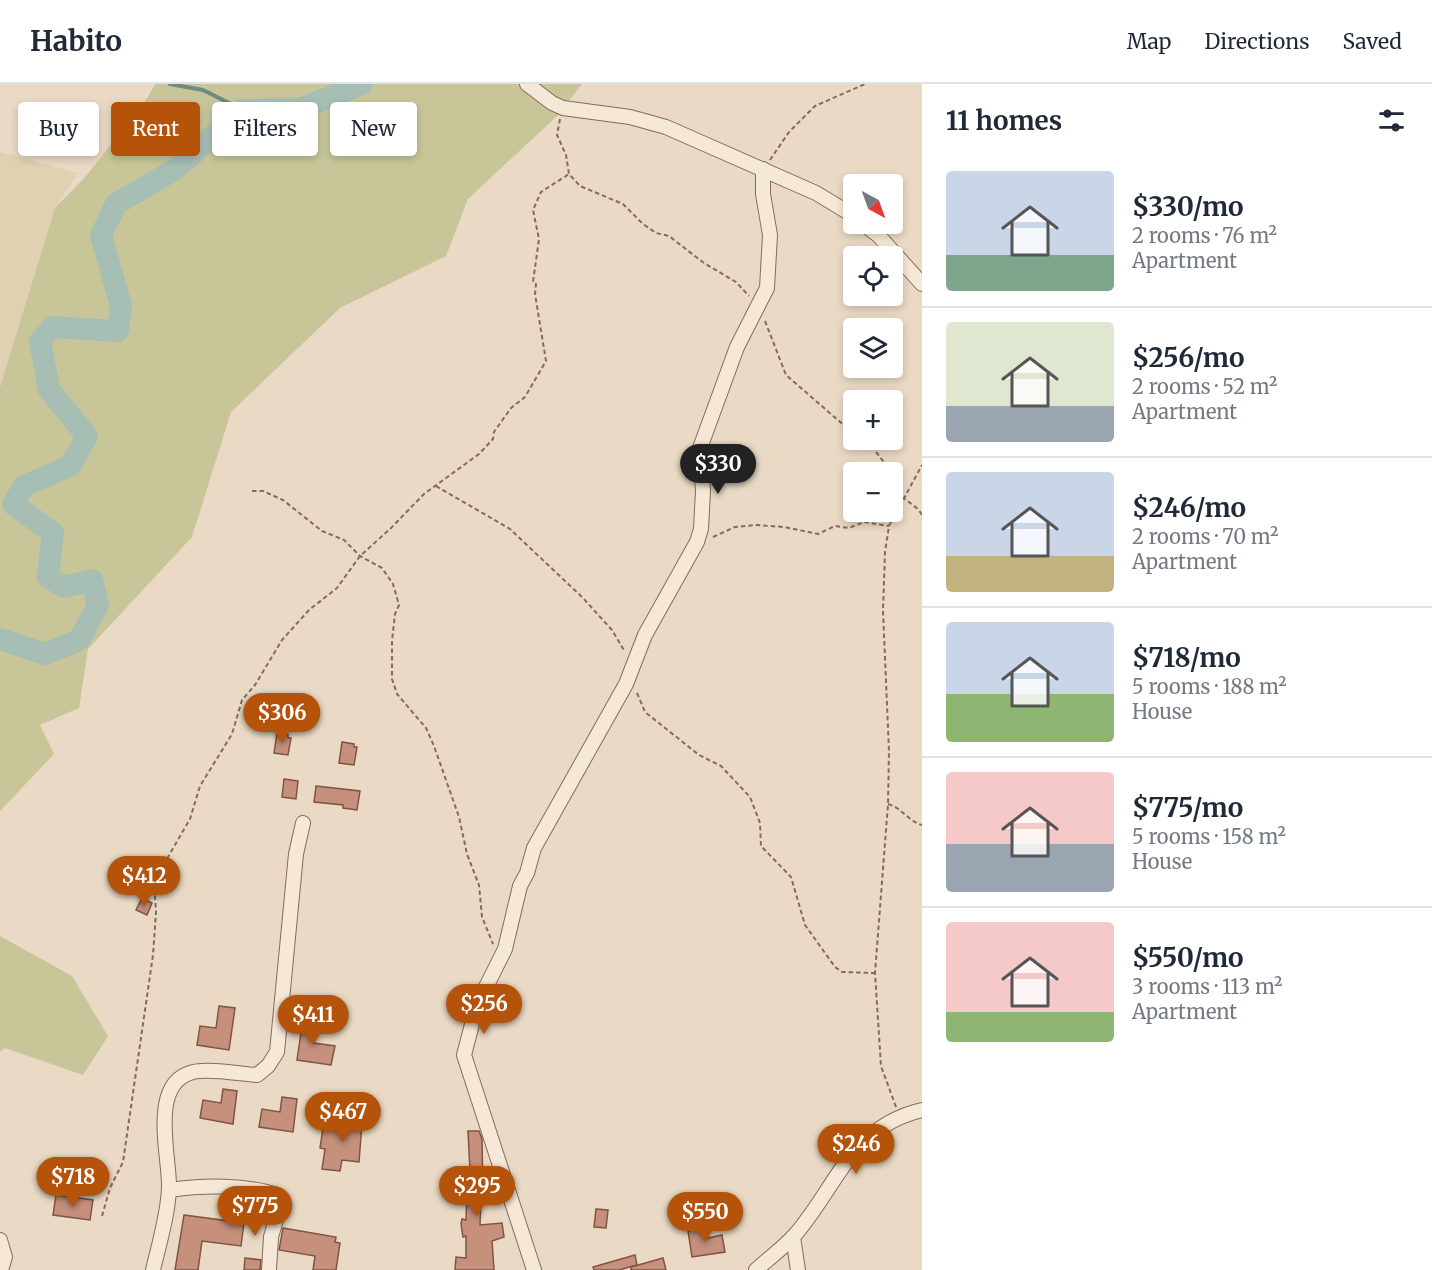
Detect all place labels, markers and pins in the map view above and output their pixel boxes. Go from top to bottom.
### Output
pin: $330 [682,444,754,495]
pin: $306 [246,693,318,744]
pin: $412 [108,856,180,907]
pin: $256 [448,984,520,1035]
pin: $411 [277,995,349,1046]
pin: $467 [307,1092,379,1143]
pin: $246 [820,1124,892,1175]
pin: $718 [37,1157,109,1208]
pin: $295 [441,1166,513,1217]
pin: $775 [219,1186,291,1237]
pin: $550 [669,1192,741,1243]

